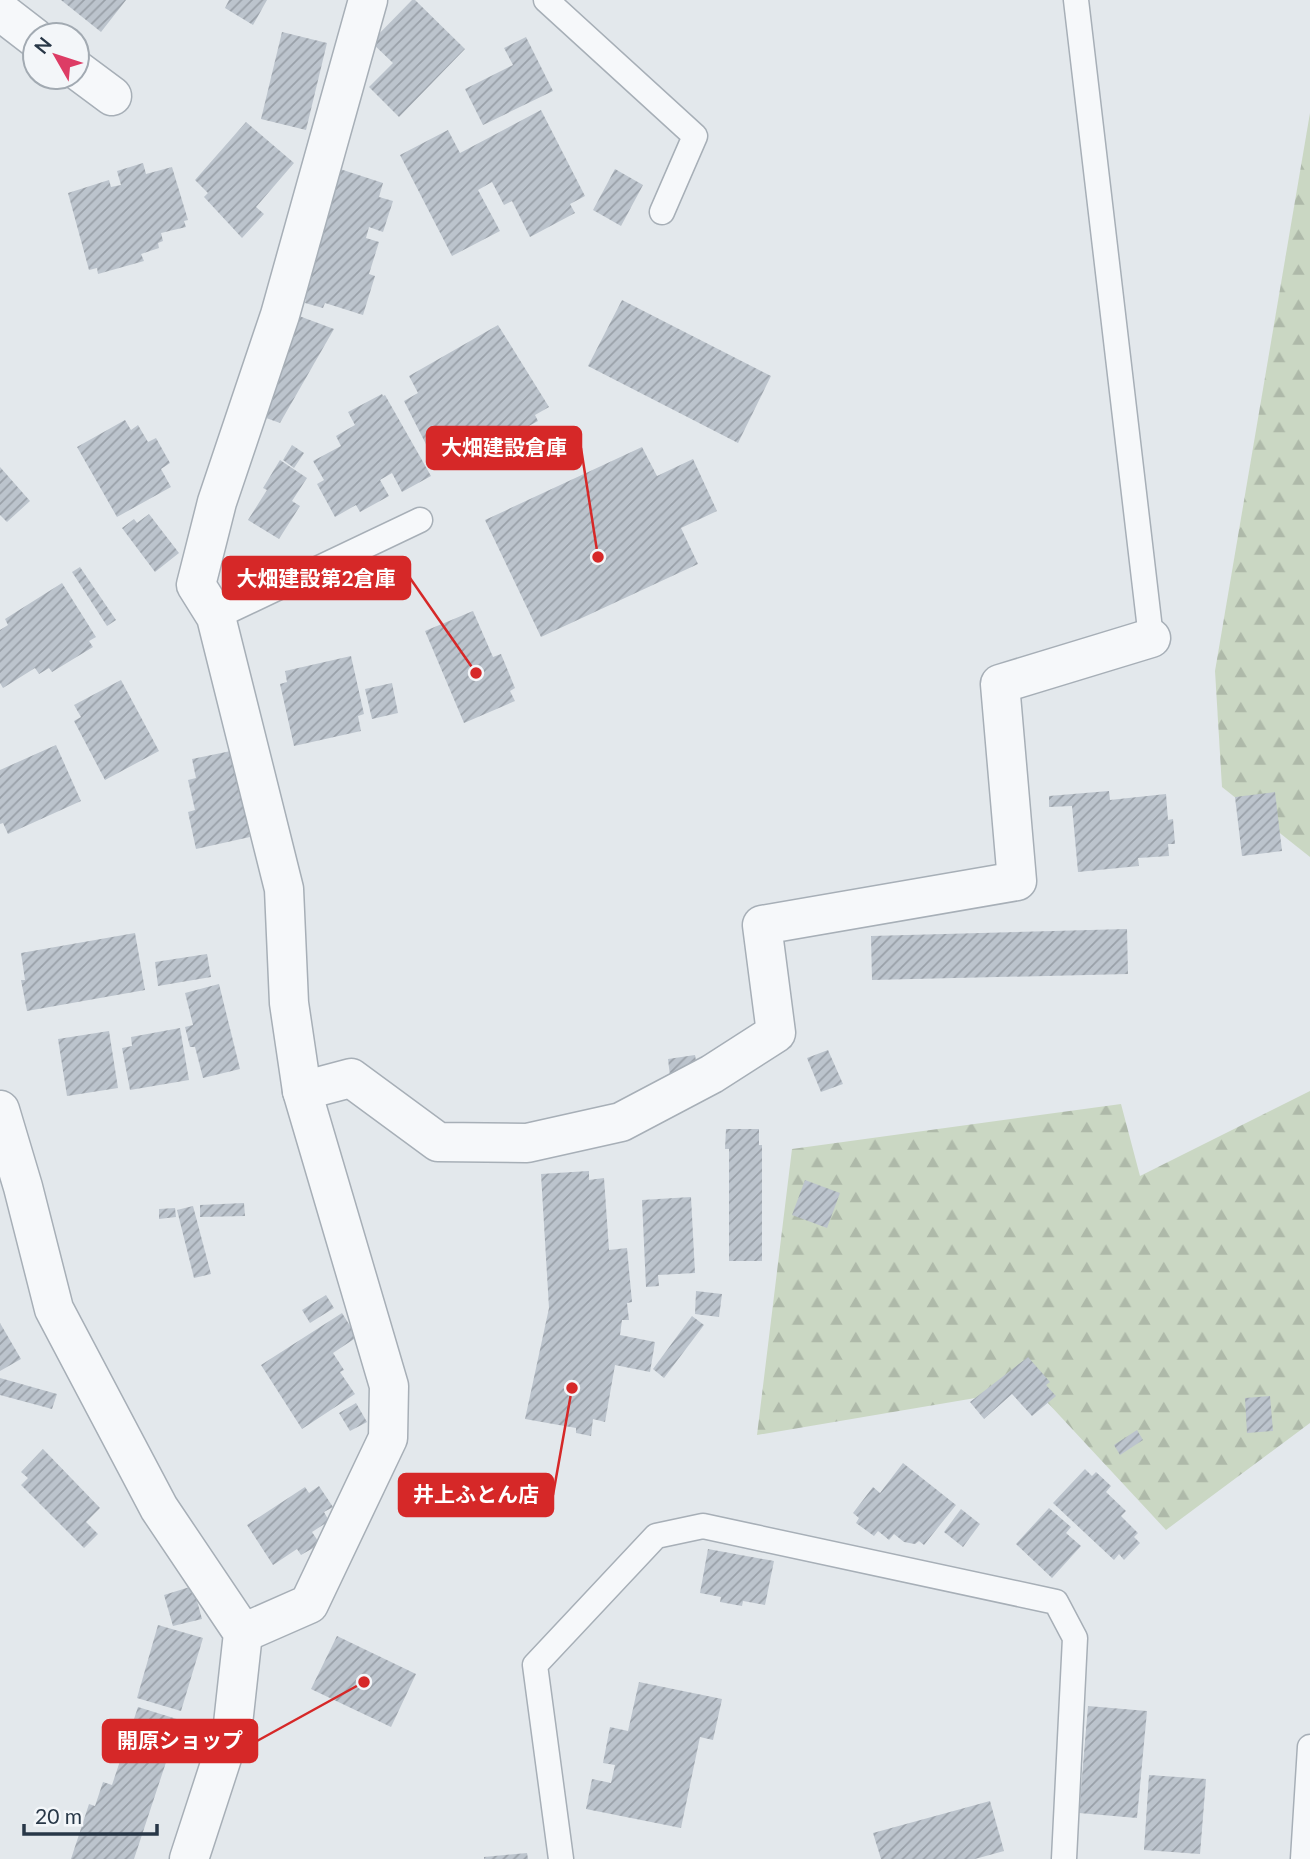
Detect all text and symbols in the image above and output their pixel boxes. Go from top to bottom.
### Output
north arrow [21,21,91,91]
text: N [29,32,56,58]
callout: 大畑建設倉庫 [427,427,581,469]
text: 大畑建設倉庫 [441,434,567,459]
callout: 大畑建設第2倉庫 [223,557,410,599]
text: 大畑建設第2倉庫 [236,565,396,590]
callout: 井上ふとん店 [399,1474,553,1516]
text: 井上ふとん店 [413,1481,539,1506]
callout: 開原ショップ [103,1720,257,1762]
text: 開原ショップ [117,1727,243,1752]
scale bar [24,1792,158,1836]
text: 20 m [35,1803,82,1828]

